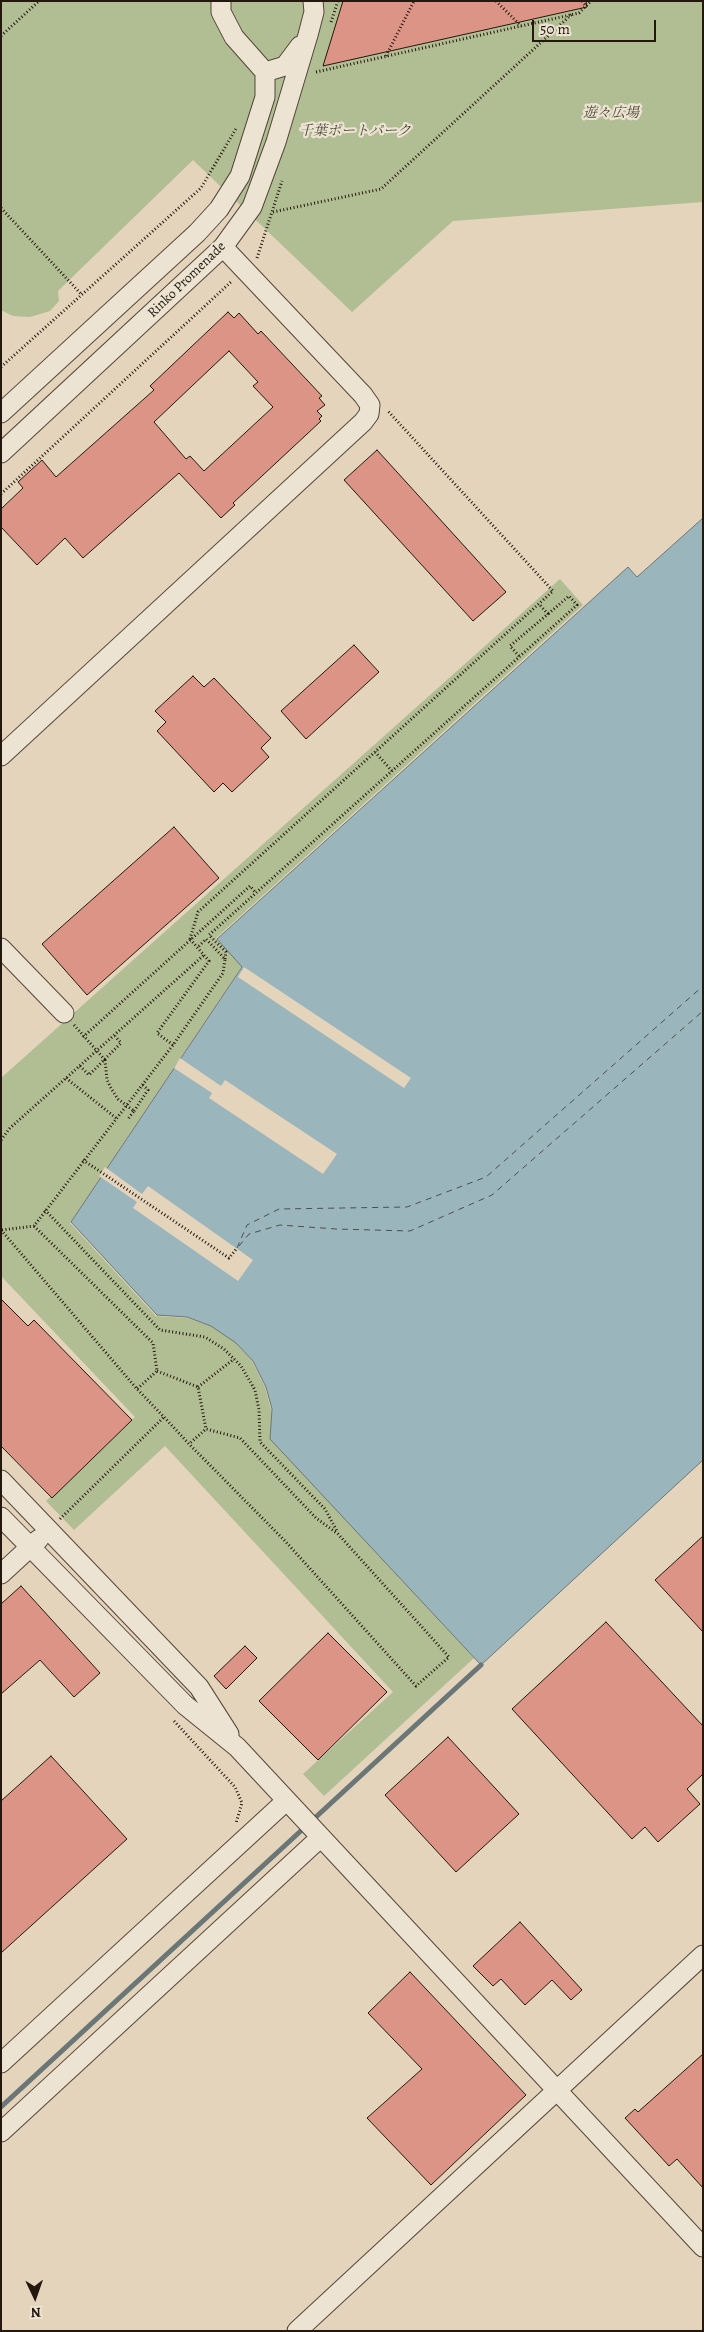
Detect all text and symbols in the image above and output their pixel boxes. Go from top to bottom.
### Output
scale bar [534,10,658,42]
text: 50 m [540,19,570,39]
park label: 遊々広場 [583,106,639,122]
park label: 千葉ポートパーク [299,124,411,140]
street label: Rinko Promenade [144,238,230,322]
north arrow [10,2272,60,2322]
text: N [30,2303,41,2322]

